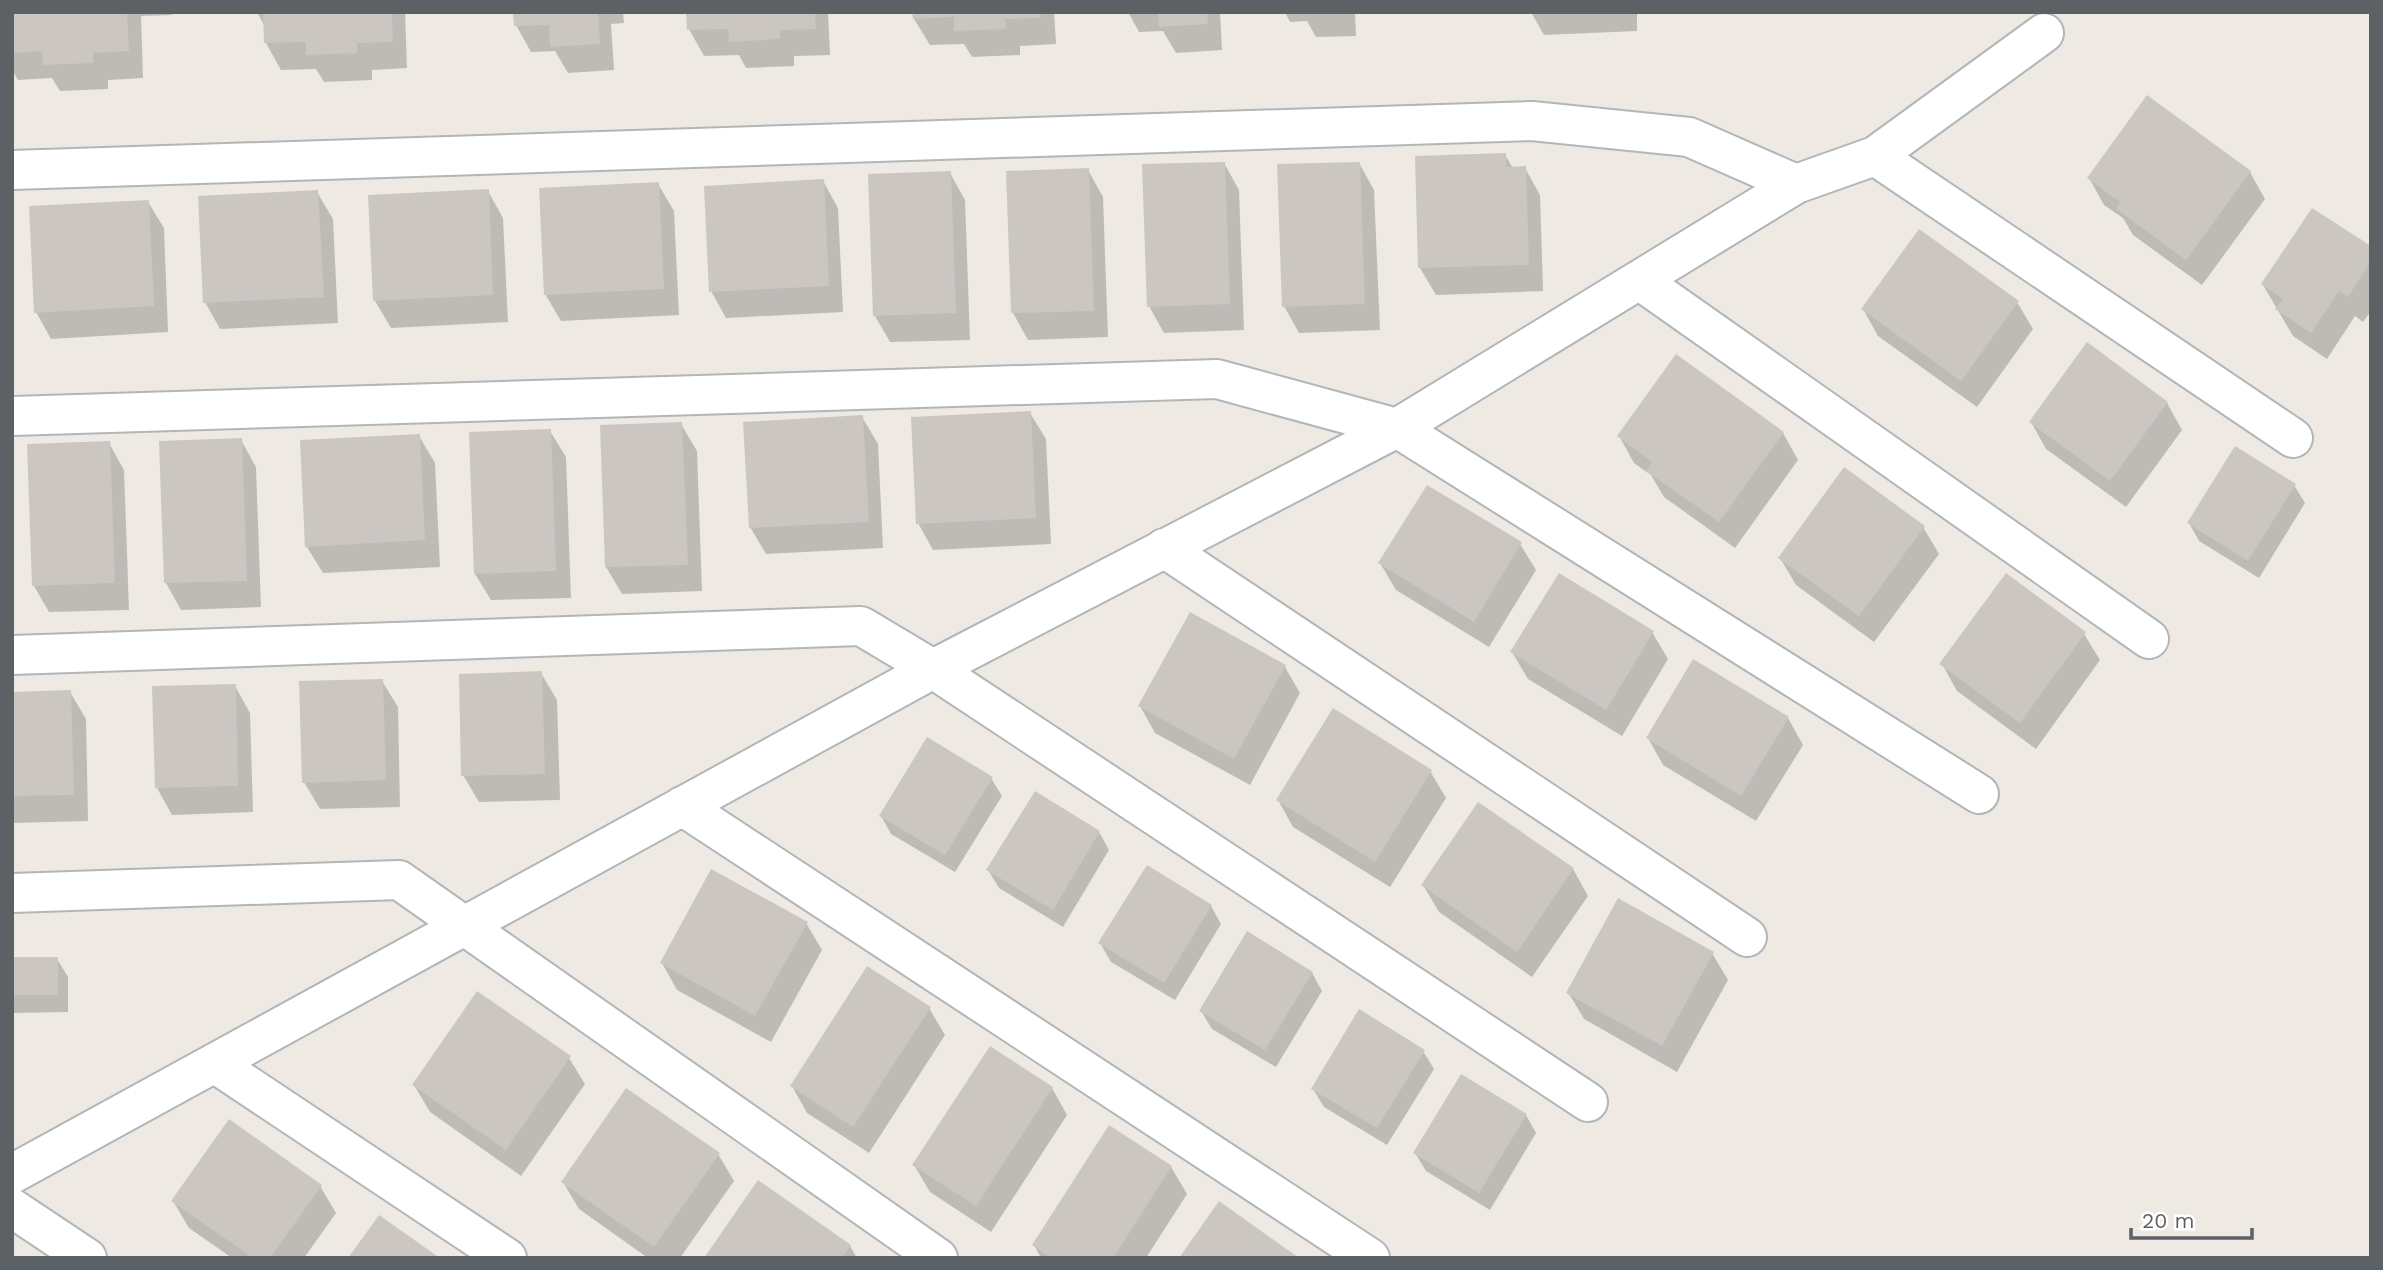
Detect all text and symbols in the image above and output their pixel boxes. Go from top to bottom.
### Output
scale bar [2131,1196,2252,1240]
text: 20 m [2142,1208,2194,1233]

